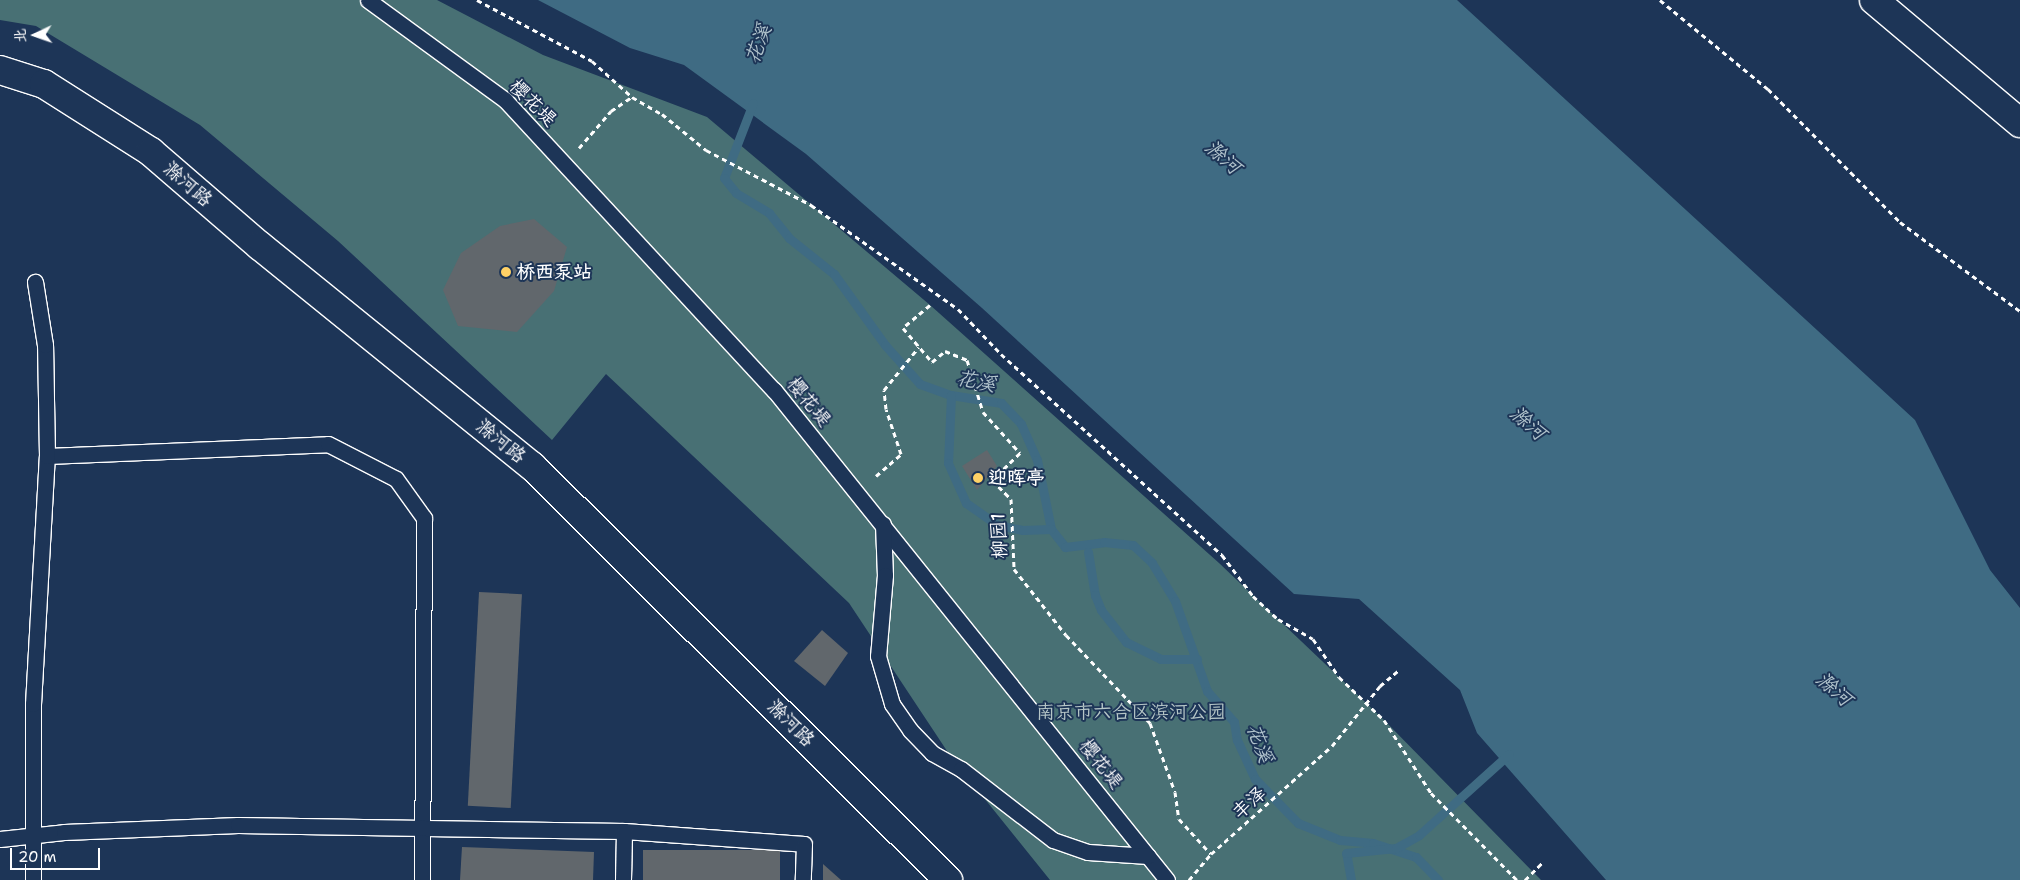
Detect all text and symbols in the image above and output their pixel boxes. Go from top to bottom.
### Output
north arrow [10,10,60,60]
water label: 花溪 [740,21,776,67]
text: 北 [11,28,29,43]
street label: 樱花堤 [505,75,561,131]
water label: 滁河 [1200,135,1246,179]
street label: 滁河路 [159,157,217,211]
place label: 桥西泵站 [516,261,592,283]
marker: 桥西泵站 [500,266,512,278]
water label: 花溪 [954,365,998,397]
street label: 樱花堤 [782,373,836,431]
water label: 滁河 [1505,401,1551,445]
street label: 滁河路 [472,414,530,468]
place label: 迎晖亭 [988,467,1045,489]
marker: 迎晖亭 [972,472,984,484]
street label: 柳园1 [987,513,1011,559]
water label: 滁河 [1811,667,1857,711]
street label: 滁河路 [763,695,819,751]
park label: 南京市六合区滨河公园 [1036,701,1226,723]
water label: 花溪 [1242,720,1278,766]
street label: 樱花堤 [1074,735,1128,793]
street label: 丰泽 [1227,782,1271,824]
scale bar [12,838,102,870]
text: 20 m [18,847,57,867]

